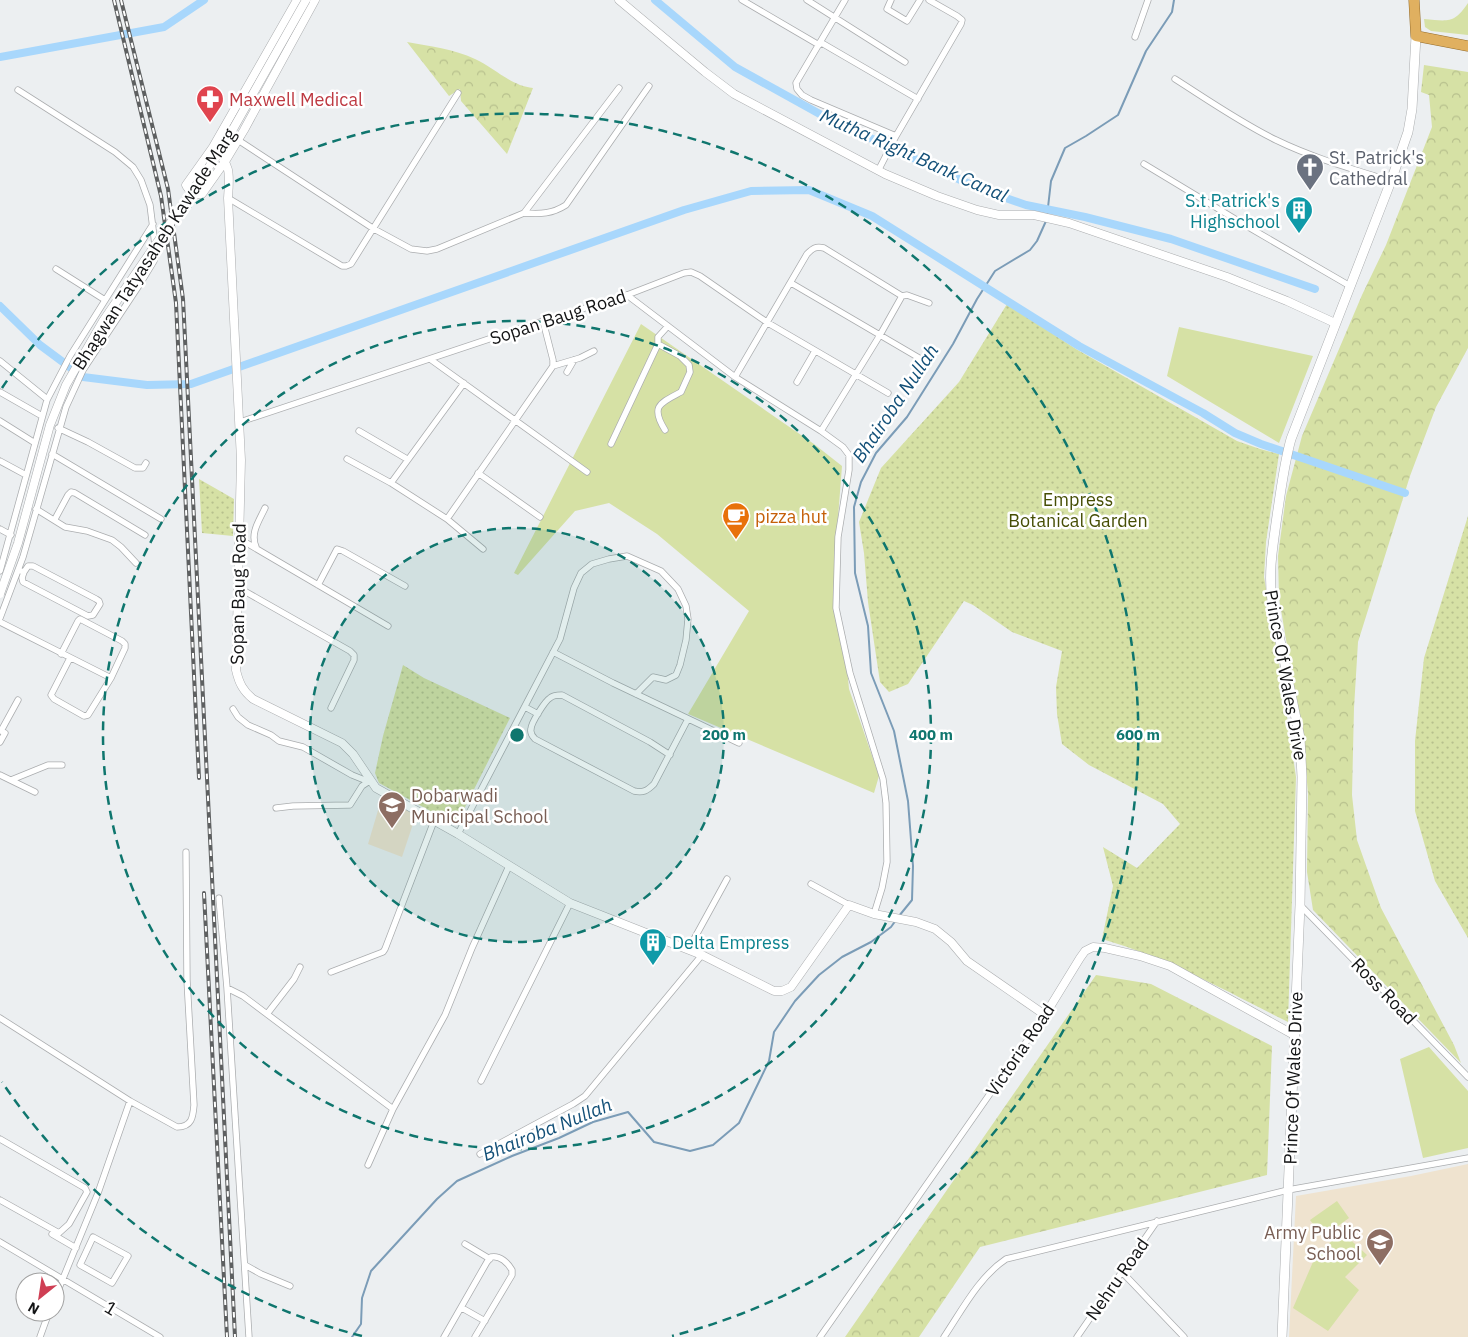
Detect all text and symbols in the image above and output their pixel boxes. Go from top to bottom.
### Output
pharmacy icon: Maxwell Medical [195,84,225,123]
place label: Maxwell Medical [229,88,363,111]
water label: Mutha Right Bank Canal [816,103,1012,207]
street label: Bhagwan Tatyasaheb Kawade Marg [67,123,241,374]
place label: St. Patrick's Cathedral [1329,146,1424,190]
church icon: St. Patrick's Cathedral [1295,152,1325,191]
place label: S.t Patrick's Highschool [1185,189,1280,233]
building icon: S.t Patrick's Highschool [1284,195,1314,234]
street label: Sopan Baug Road [487,284,629,350]
water label: Bhairoba Nullah [847,339,943,467]
park label: Empress Botanical Garden [1008,488,1148,532]
cafe icon: pizza hut [721,501,751,540]
place label: pizza hut [755,505,827,528]
street label: Sopan Baug Road [225,523,251,665]
street label: Prince Of Wales Drive [1260,588,1312,762]
text: 200 m [702,725,746,744]
text: 400 m [909,725,953,744]
text: 600 m [1116,725,1160,744]
centre of rings [508,726,526,744]
place label: Dobarwadi Municipal School [411,784,548,828]
school or university icon: Dobarwadi Municipal School [377,790,407,829]
building icon: Delta Empress [638,927,668,966]
place label: Delta Empress [672,931,789,954]
street label: Ross Road [1346,953,1422,1029]
street label: Prince Of Wales Drive [1278,991,1308,1165]
street label: Victoria Road [980,999,1060,1101]
water label: Bhairoba Nullah [479,1092,615,1166]
place label: Army Public School [1264,1221,1361,1265]
school or university icon: Army Public School [1365,1227,1395,1266]
street label: Nehru Road [1080,1233,1154,1325]
north arrow [15,1272,65,1322]
street label: 1 [100,1295,122,1321]
text: N [25,1298,42,1319]

